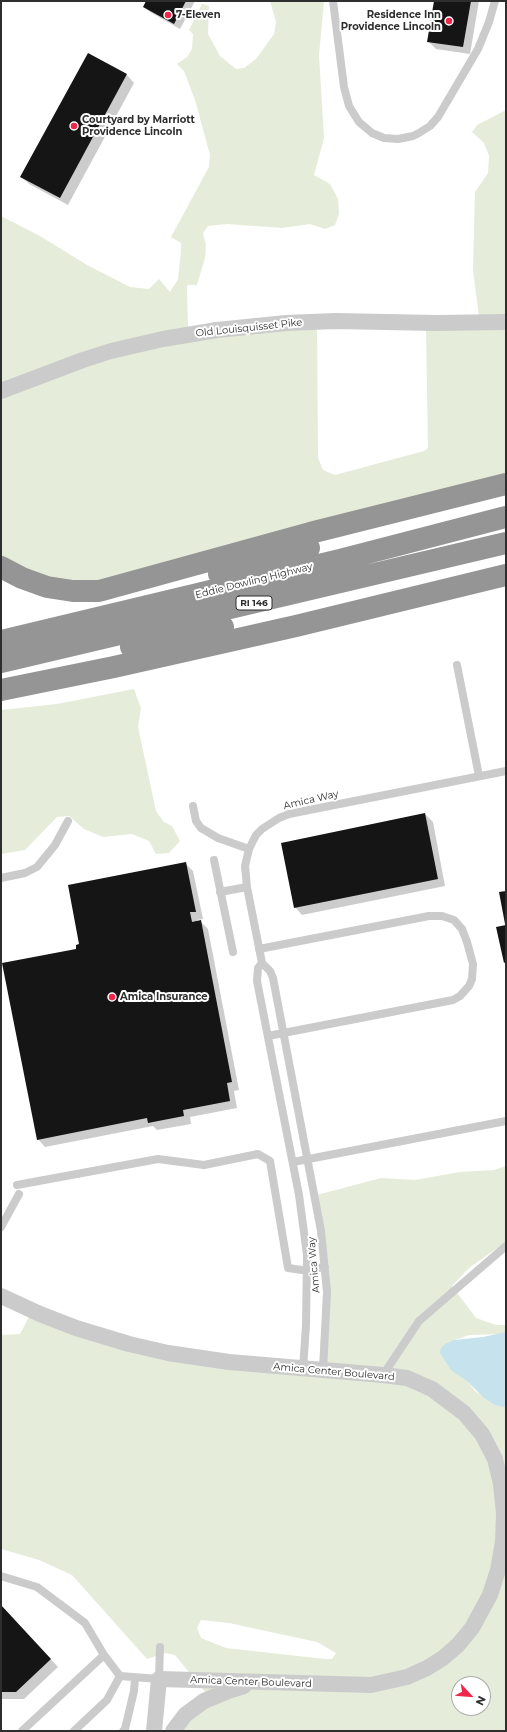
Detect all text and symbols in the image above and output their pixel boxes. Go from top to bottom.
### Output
place label: 7-Eleven [176,9,221,21]
place label: Residence Inn Providence Lincoln [341,9,441,32]
marker: 7-Eleven [163,10,173,20]
marker: Residence Inn Providence Lincoln [444,16,454,26]
place label: Courtyard by Marriott Providence Lincoln [82,114,195,138]
marker: Courtyard by Marriott Providence Lincoln [69,121,79,131]
street label: Old Louisquisset Pike [195,316,303,340]
street label: Eddie Dowling Highway [194,561,314,601]
road number: RI 146 [236,596,272,610]
street label: Amica Way [282,788,340,812]
place label: Amica Insurance [120,991,208,1003]
marker: Amica Insurance [107,992,117,1002]
street label: Amica Way [306,1236,322,1294]
street label: Amica Center Boulevard [273,1361,395,1383]
street label: Amica Center Boulevard [190,1674,312,1690]
north arrow [451,1676,491,1716]
text: N [473,1694,489,1708]

